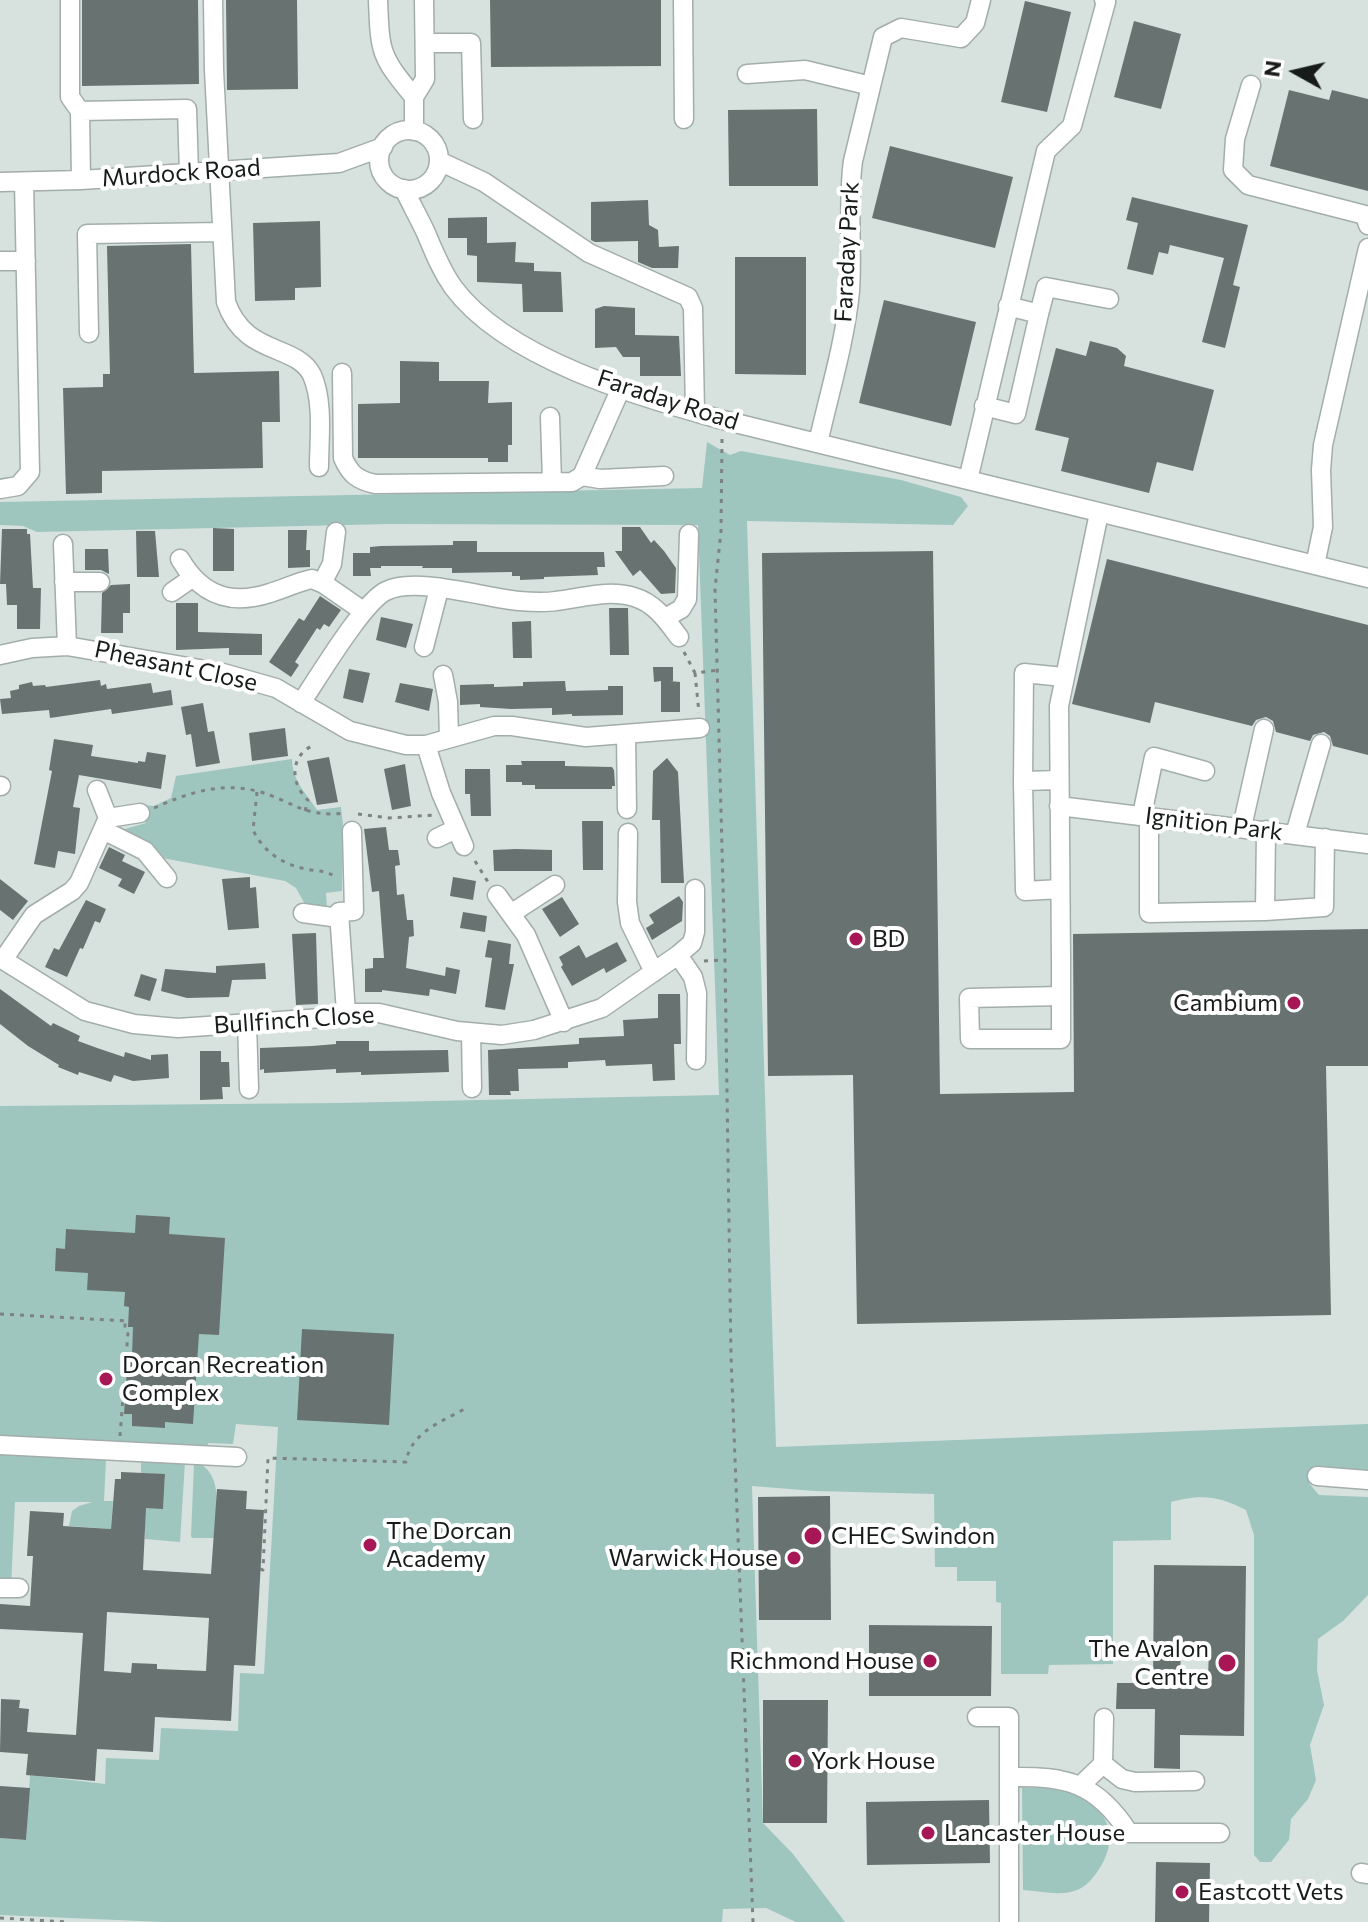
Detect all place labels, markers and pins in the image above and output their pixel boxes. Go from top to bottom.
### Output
place label: BD [872,925,905,953]
marker: BD [847,930,865,948]
place label: Cambium [1173,989,1278,1017]
marker: Cambium [1285,994,1303,1012]
place label: Dorcan Recreation Complex [122,1351,324,1407]
marker: Dorcan Recreation Complex [97,1370,115,1388]
place label: The Dorcan Academy [386,1517,512,1573]
place label: CHEC Swindon [831,1522,995,1550]
marker: CHEC Swindon [802,1525,824,1547]
marker: The Dorcan Academy [361,1536,379,1554]
place label: Warwick House [608,1544,778,1572]
marker: Warwick House [785,1549,803,1567]
place label: The Avalon Centre [1088,1635,1209,1691]
place label: Richmond House [729,1647,914,1675]
marker: Richmond House [921,1652,939,1670]
marker: The Avalon Centre [1216,1652,1238,1674]
place label: York House [811,1747,935,1775]
marker: York House [786,1752,804,1770]
place label: Lancaster House [944,1819,1125,1847]
marker: Lancaster House [919,1824,937,1842]
place label: Eastcott Vets [1198,1878,1344,1906]
marker: Eastcott Vets [1173,1883,1191,1901]

